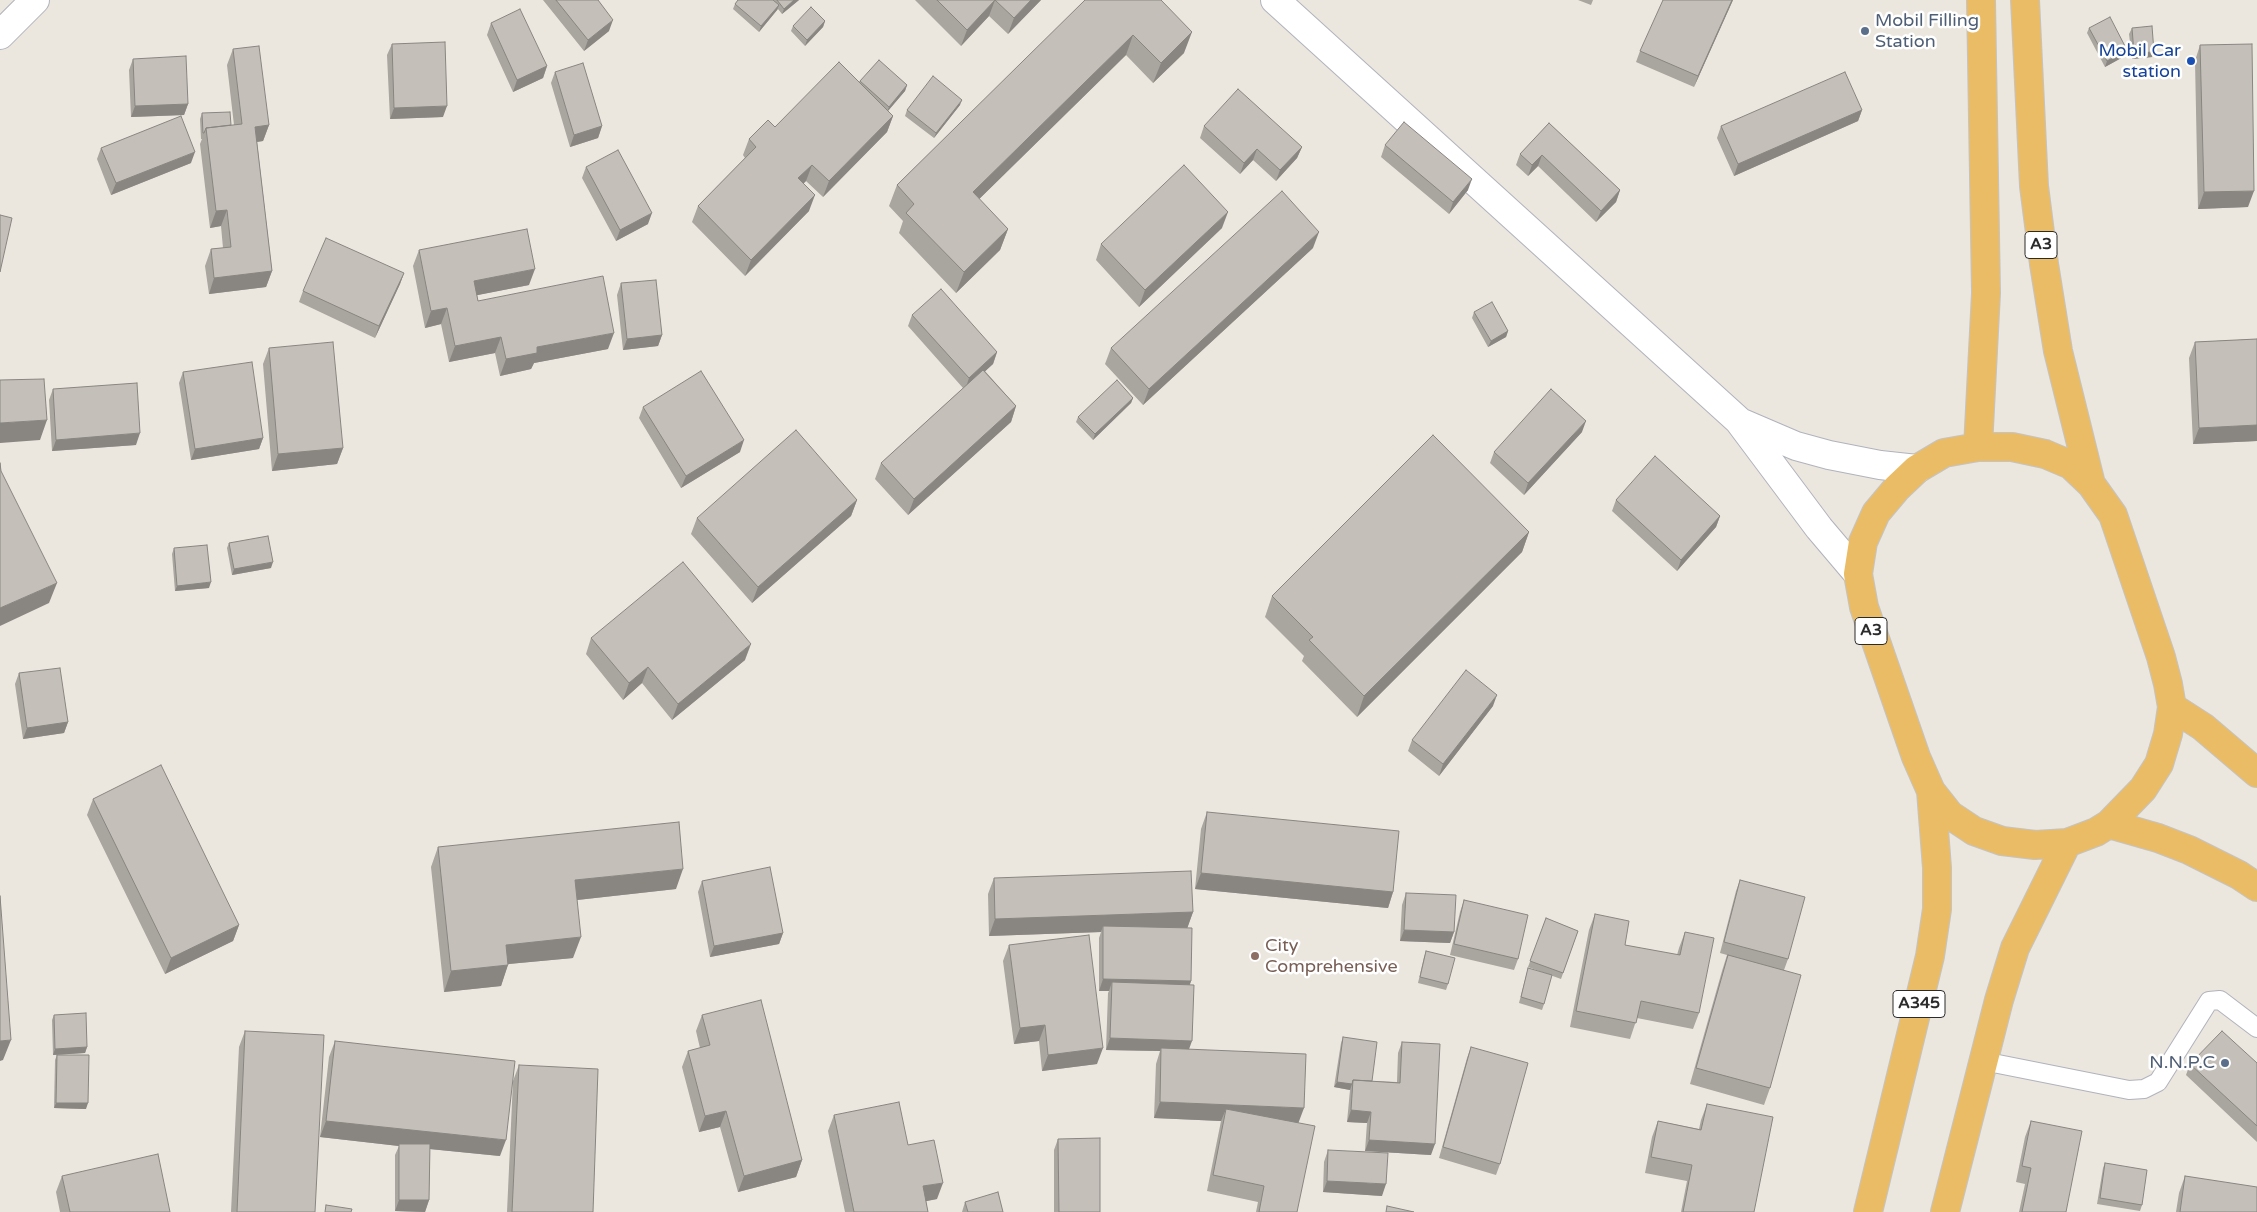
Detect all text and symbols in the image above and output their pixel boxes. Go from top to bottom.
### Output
place label: Mobil Filling Station [1875,10,1979,52]
marker: Mobil Filling Station [1859,25,1871,37]
place label: Mobil Car station [2098,40,2181,82]
marker: Mobil Car station [2185,55,2197,67]
road number: A3 [2025,232,2057,258]
road number: A3 [1855,618,1887,644]
place label: City Comprehensive [1265,935,1398,978]
marker: City Comprehensive [1249,950,1261,962]
road number: A345 [1893,991,1945,1018]
place label: N.N.P.C [2149,1052,2215,1074]
marker: N.N.P.C [2219,1057,2231,1069]

